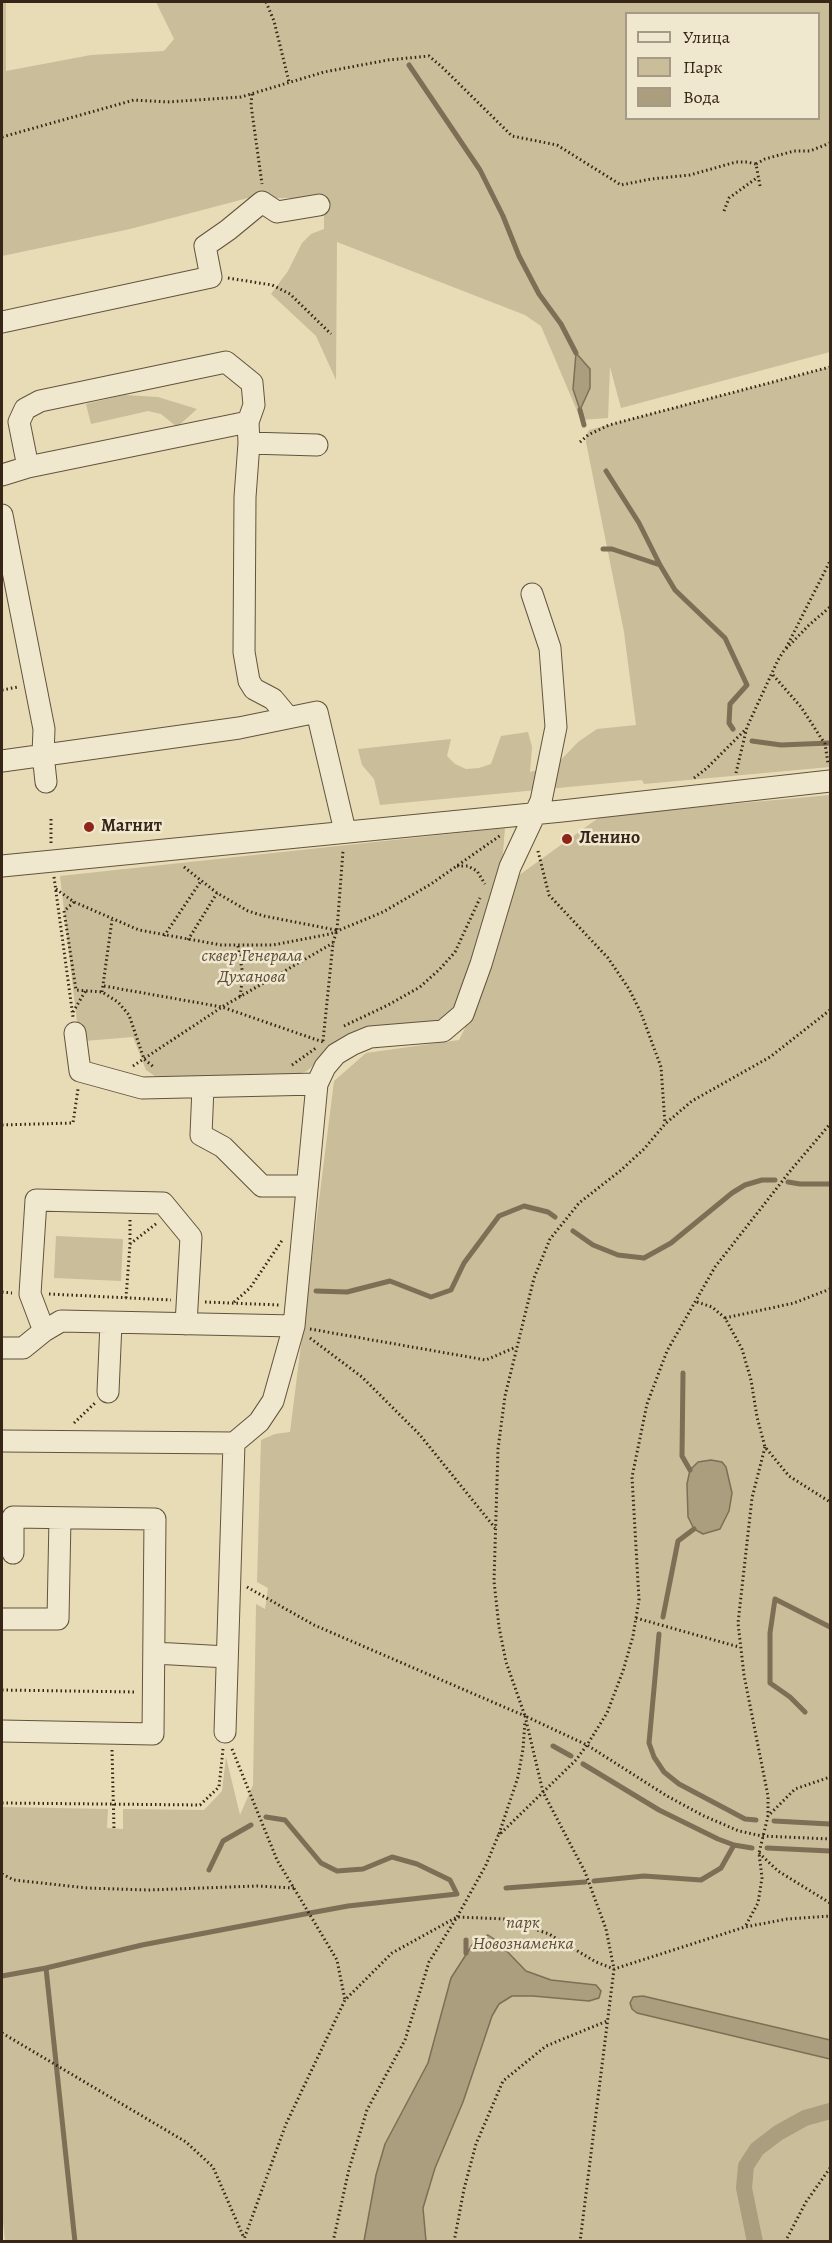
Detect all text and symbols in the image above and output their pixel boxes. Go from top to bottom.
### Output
legend [625,12,820,120]
text: Улица [683,25,730,49]
text: Парк [683,55,723,79]
text: Вода [683,85,720,109]
place label: Магнит [101,816,162,838]
marker: Магнит [82,820,96,834]
place label: Ленино [579,828,640,850]
marker: Ленино [560,832,574,846]
park label: сквер Генерала Духанова [202,946,302,988]
park label: парк Новознаменка [472,1913,574,1956]

